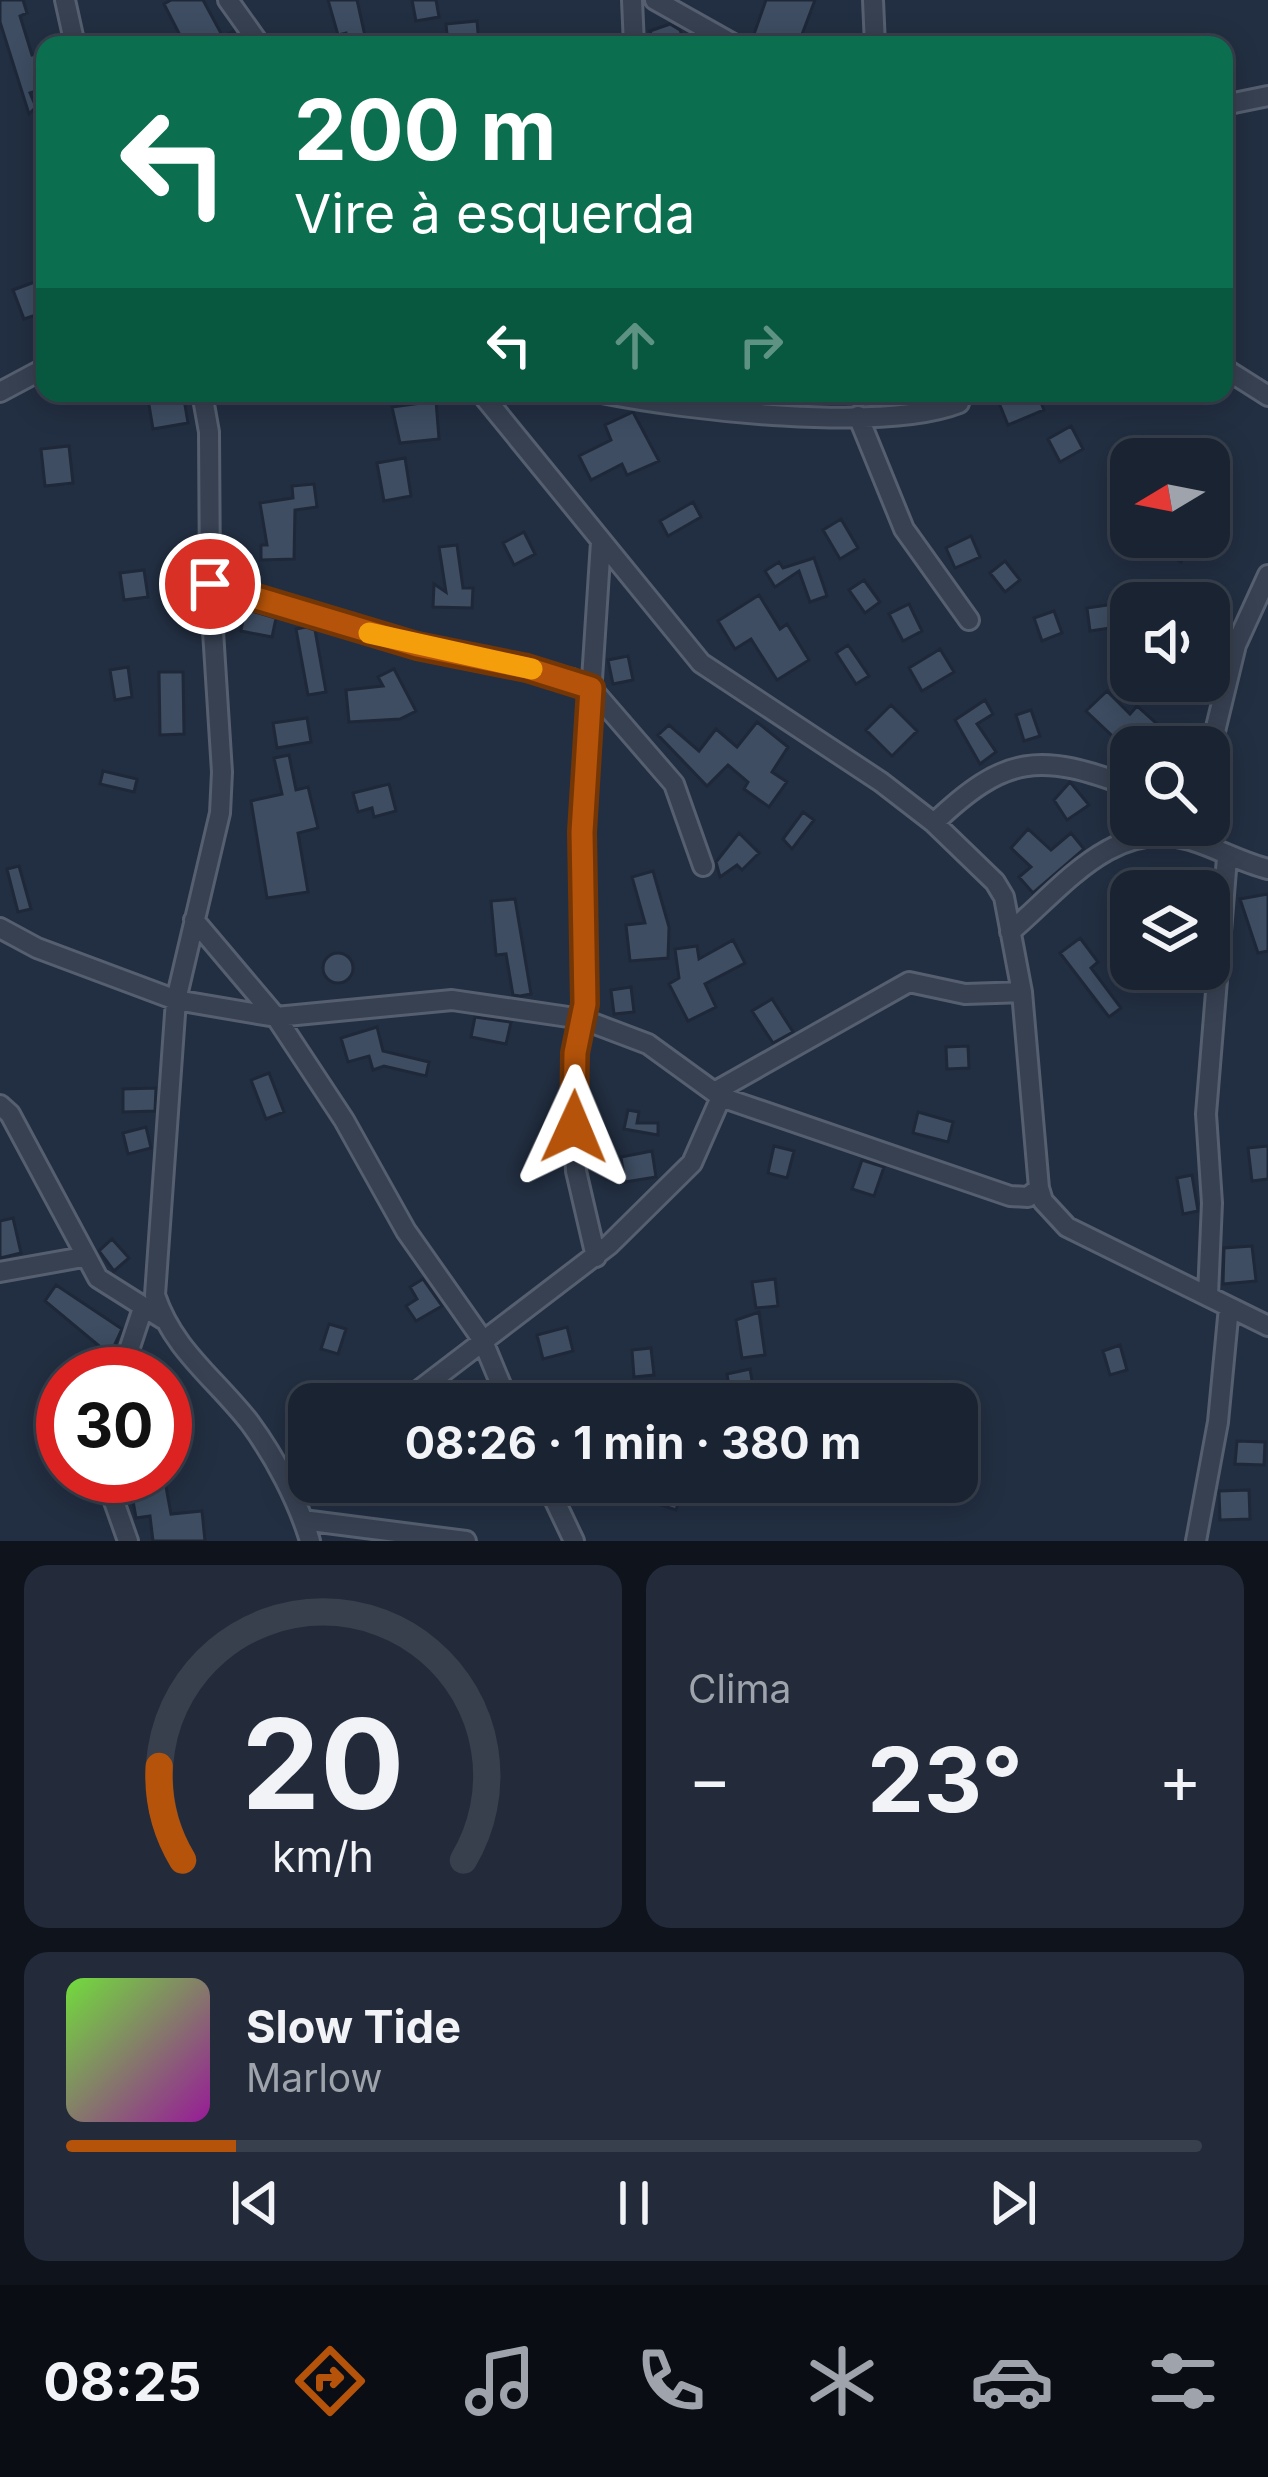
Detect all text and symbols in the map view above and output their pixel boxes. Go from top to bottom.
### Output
text: 200 m [294,79,557,180]
icon: left [96,84,252,240]
text: Vire à esquerda [294,181,695,246]
icon: left [476,312,542,378]
icon: ahead [602,312,668,378]
icon: right [728,312,794,378]
north arrow [1110,438,1230,558]
map controls [1110,438,1230,990]
pin [159,533,261,635]
icon: arrive [177,551,243,617]
button: sound [1110,582,1230,702]
button: search [1110,726,1230,846]
button: layers [1110,870,1230,990]
position arrow [511,1064,637,1190]
speed limit sign: 30 [36,1347,192,1503]
text: 08:26 · 1 min · 380 m [405,1415,861,1470]
text: Clima [688,1665,791,1712]
text: 20 [242,1688,404,1839]
text: 23° [867,1725,1023,1834]
text: − [688,1739,732,1819]
text: + [1158,1739,1202,1819]
text: km/h [272,1829,374,1881]
text: Slow Tide [246,1999,461,2054]
text: Marlow [246,2054,382,2101]
icon: previous [222,2170,288,2236]
icon: pause [601,2170,667,2236]
icon: next [980,2170,1046,2236]
icon: directions [288,2339,372,2423]
icon: music [458,2339,542,2423]
icon: phone [629,2339,713,2423]
icon: climate [800,2339,884,2423]
icon: car [970,2339,1054,2423]
icon: filters [1141,2339,1225,2423]
text: 08:25 [43,2349,201,2414]

